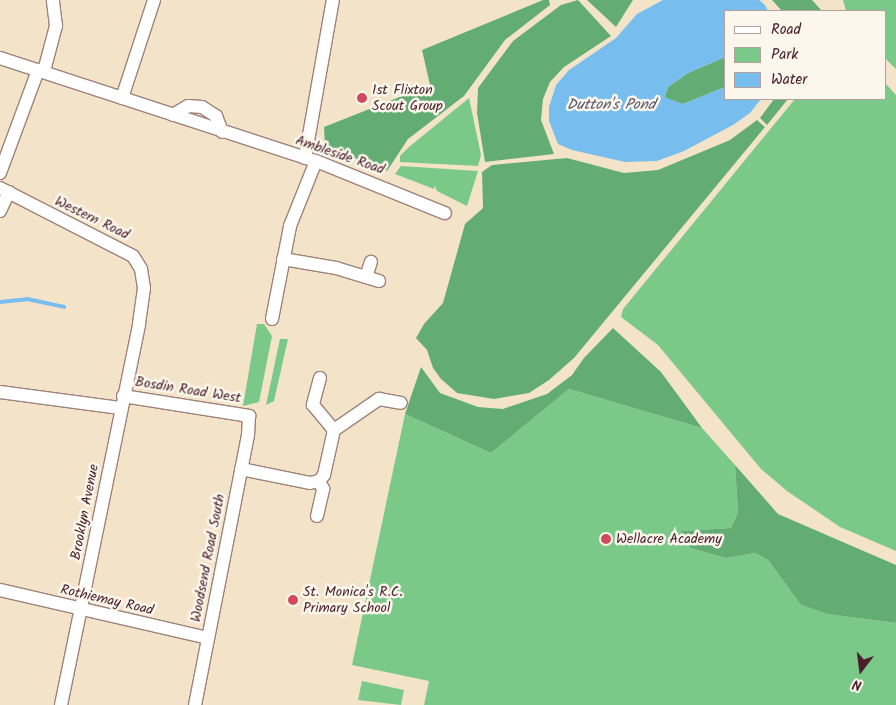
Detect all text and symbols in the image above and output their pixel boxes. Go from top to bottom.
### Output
legend [724,10,886,100]
text: Road [771,18,801,42]
text: Park [771,43,798,67]
text: Water [771,68,807,92]
place label: 1st Flixton Scout Group [372,82,443,114]
marker: 1st Flixton Scout Group [356,92,368,104]
water label: Dutton's Pond [567,97,655,115]
street label: Ambleside Road [293,132,387,178]
street label: Western Road [52,193,132,243]
street label: Bosdin Road West [134,373,242,407]
street label: Brooklyn Avenue [67,463,103,561]
street label: Woodsend Road South [187,493,229,623]
place label: Wellacre Academy [616,531,722,547]
marker: Wellacre Academy [600,533,612,545]
street label: Rothiemay Road [59,581,155,619]
place label: St. Monica's R.C. Primary School [303,584,403,616]
marker: St. Monica's R.C. Primary School [287,594,299,606]
north arrow [836,645,886,695]
text: N [850,673,864,696]

